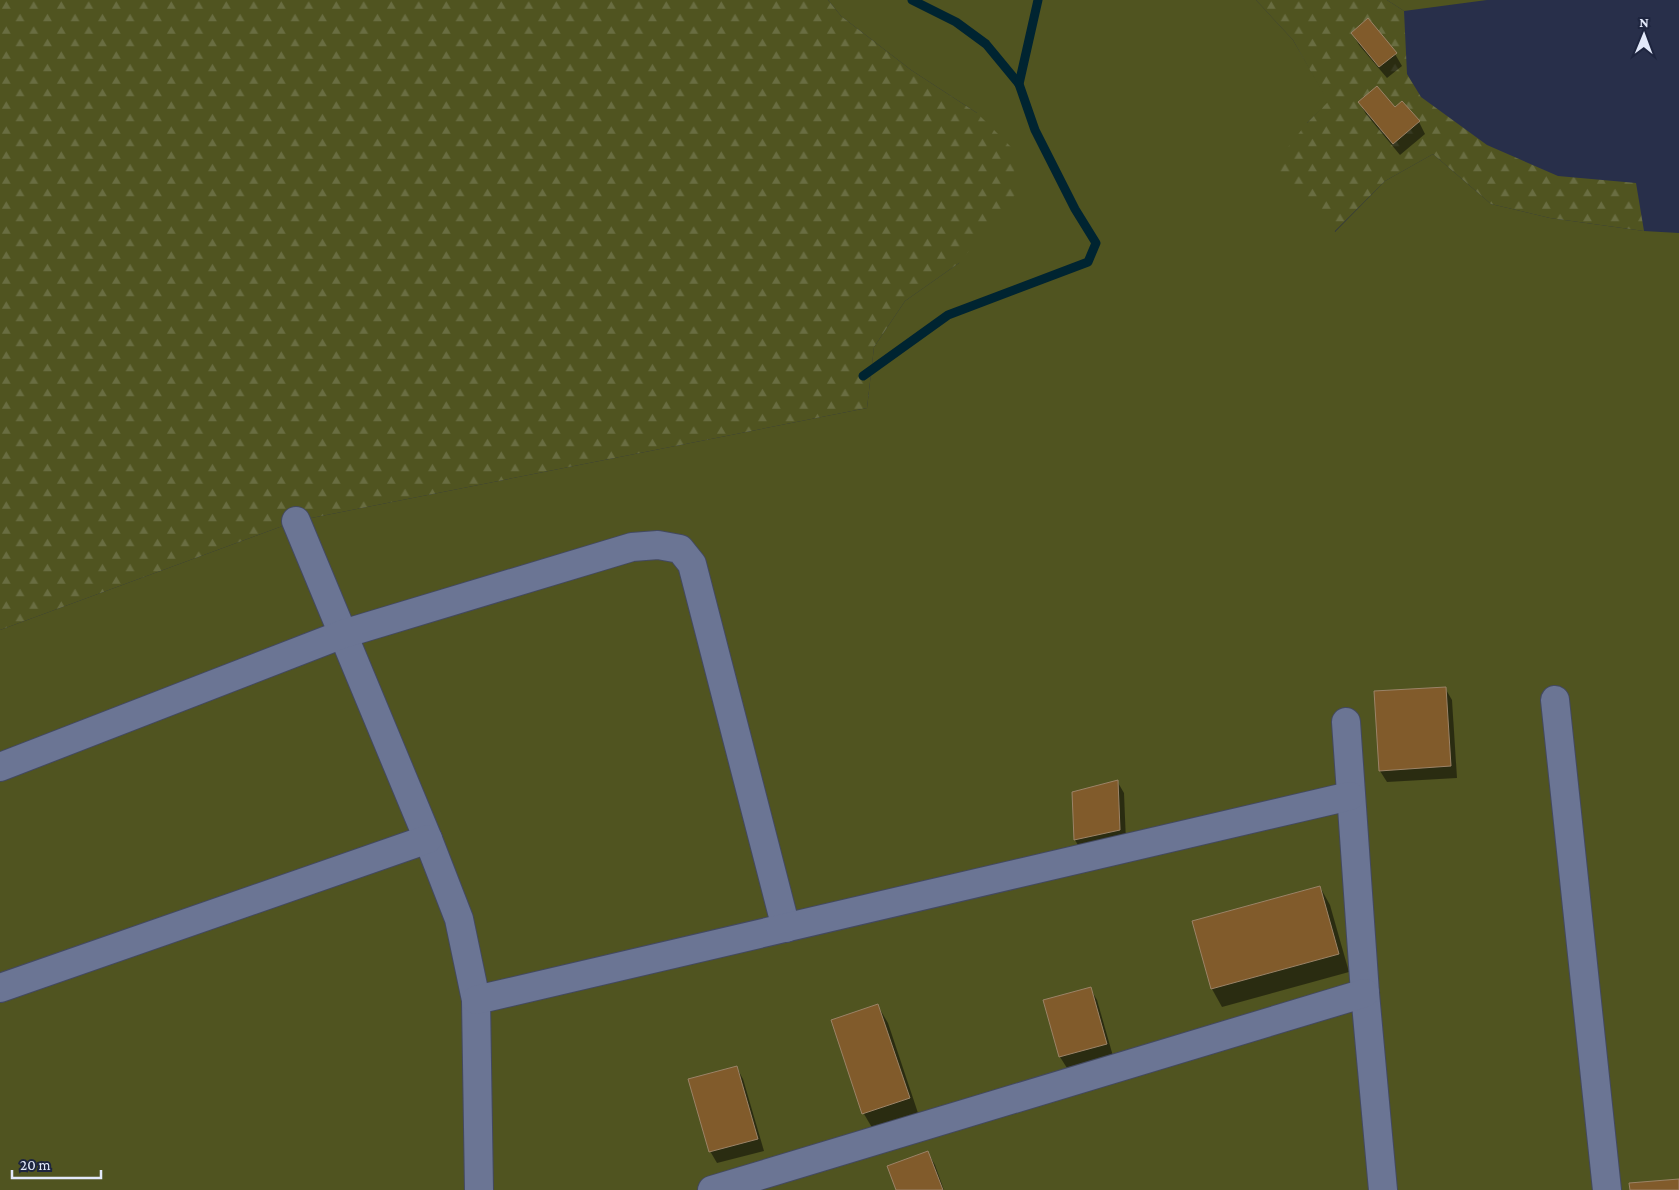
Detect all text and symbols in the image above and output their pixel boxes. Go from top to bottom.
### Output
north arrow [1619,10,1669,60]
text: N [1639,14,1650,30]
scale bar [12,1148,101,1180]
text: 20 m [20,1157,51,1173]

